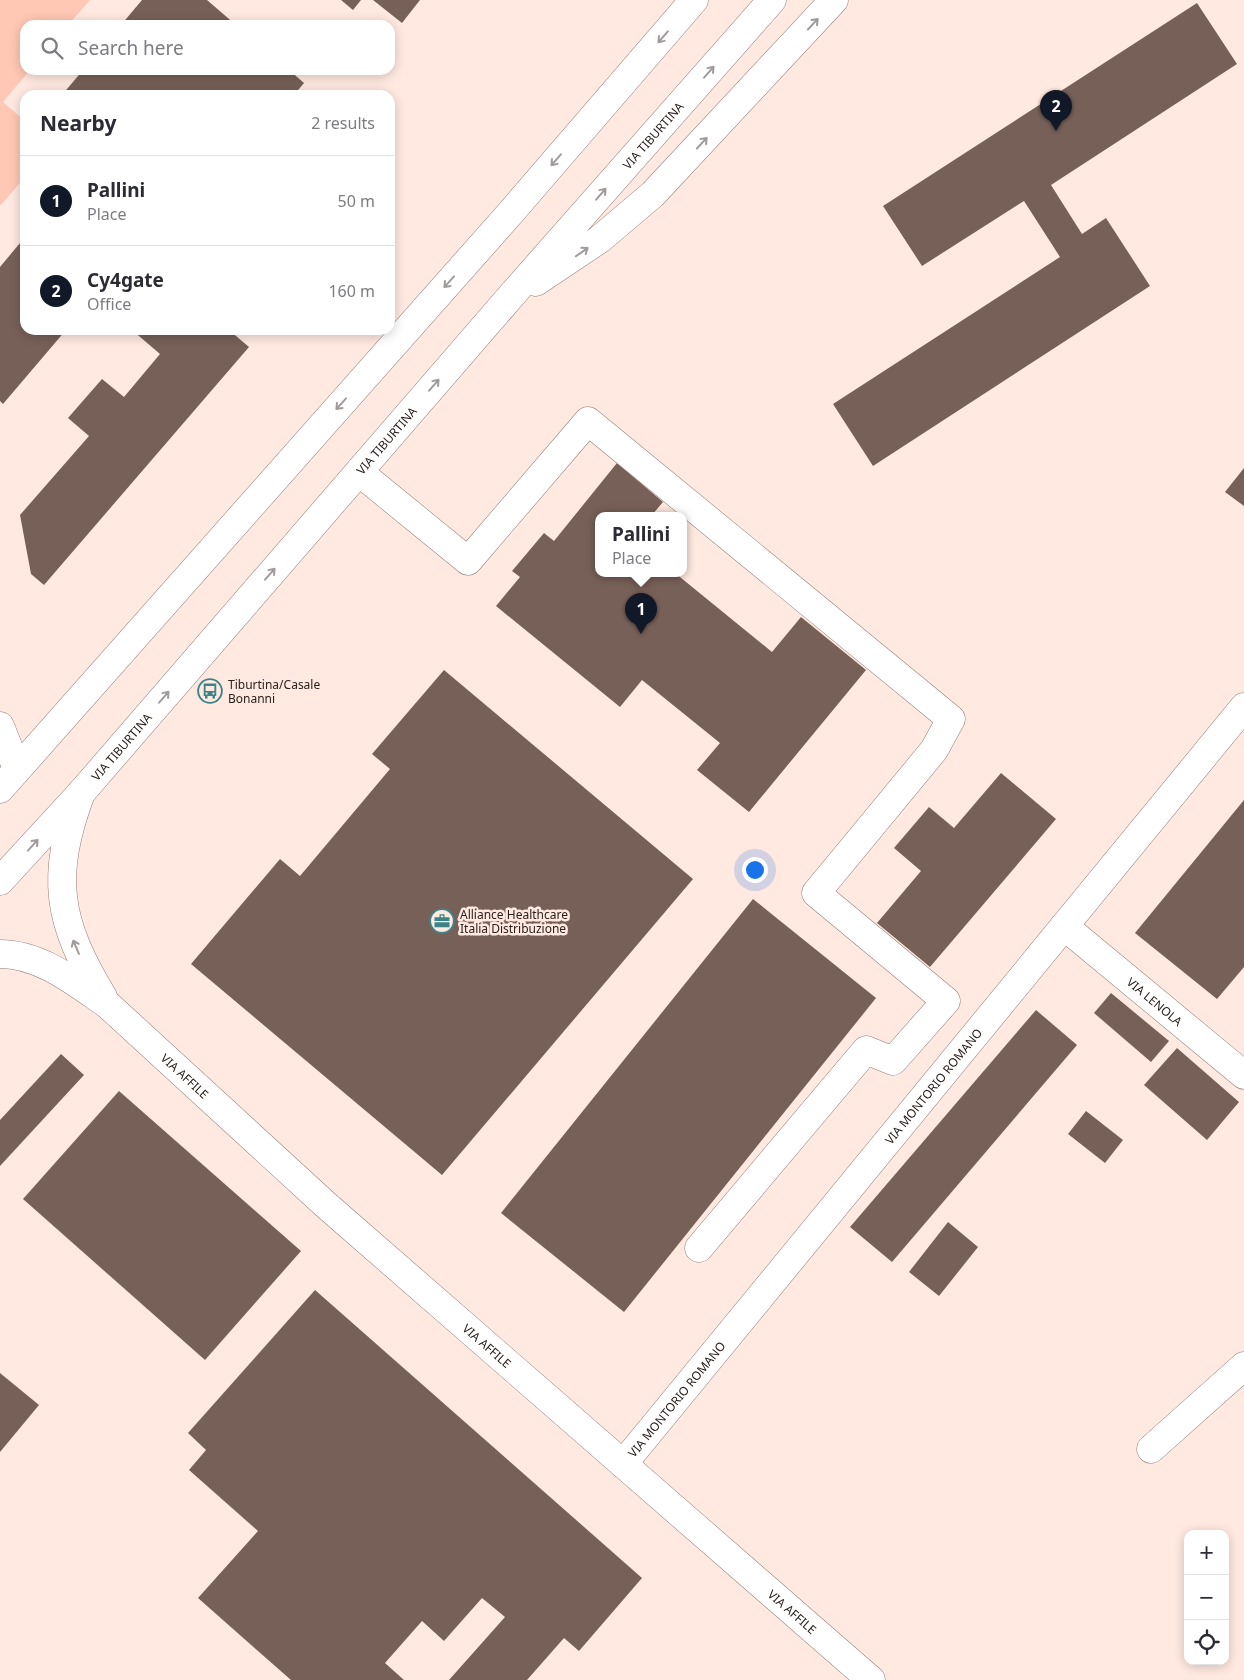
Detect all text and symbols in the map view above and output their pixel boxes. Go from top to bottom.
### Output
one-way arrow [807,18,819,31]
search box [20,20,395,75]
one-way arrow [657,30,668,43]
icon: search [38,34,66,62]
text: Search here [78,35,184,61]
one-way arrow [703,66,715,79]
pin: 2 [1040,90,1072,131]
street label: VIA TIBURTINA [618,98,687,173]
text: Nearby [40,109,116,137]
text: 2 results [311,112,375,134]
one-way arrow [696,137,708,150]
one-way arrow [551,153,562,166]
text: Pallini [87,177,145,203]
one-way arrow [595,188,606,201]
text: 1 [51,190,61,212]
text: 50 m [338,190,375,212]
text: Place [87,203,127,225]
one-way arrow [575,247,589,257]
text: Cy4gate [87,267,164,293]
one-way arrow [444,275,455,288]
text: 2 [51,280,61,302]
text: 160 m [328,280,375,302]
text: Office [87,293,131,315]
one-way arrow [428,379,439,392]
one-way arrow [336,397,347,410]
street label: VIA TIBURTINA [352,403,420,478]
popup [595,512,687,577]
text: Pallini [612,521,670,547]
text: Place [612,547,651,569]
one-way arrow [264,568,276,581]
pin: 1 [625,593,657,634]
place label: Tiburtina/Casale Bonanni [228,676,320,707]
bus stop icon: Tiburtina/Casale Bonanni [197,678,223,704]
one-way arrow [158,691,169,704]
street label: VIA TIBURTINA [87,709,155,784]
one-way arrow [27,839,39,852]
your location [742,857,768,883]
place label: Alliance Healthcare Italia Distribuzione [460,906,568,937]
office icon: Alliance Healthcare Italia Distribuzione [429,908,455,934]
one-way arrow [70,940,80,955]
street label: VIA LENOLA [1123,973,1187,1030]
street label: VIA MONTORIO ROMANO [881,1024,986,1147]
street label: VIA AFFILE [157,1049,213,1102]
street label: VIA AFFILE [459,1320,515,1371]
street label: VIA MONTORIO ROMANO [624,1338,729,1461]
map controls [1184,1530,1229,1665]
button: + [1184,1530,1229,1575]
button: − [1184,1575,1229,1620]
street label: VIA AFFILE [765,1586,820,1637]
button: locate [1184,1620,1229,1665]

